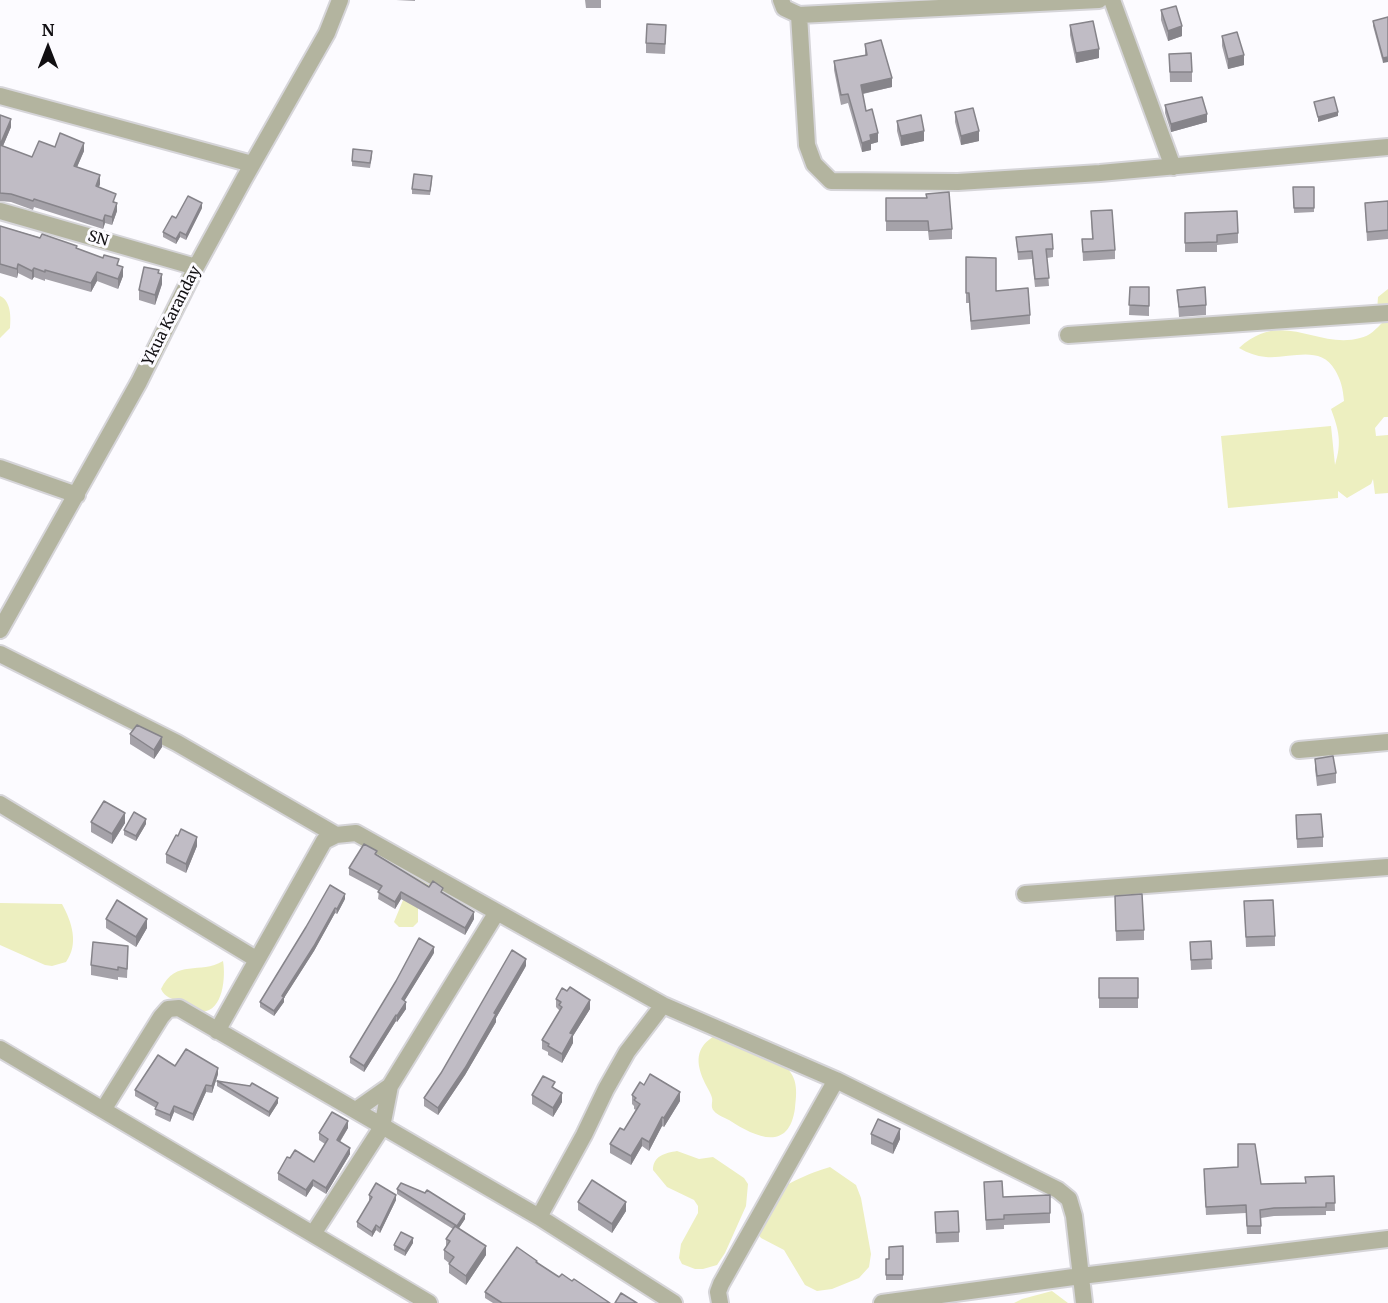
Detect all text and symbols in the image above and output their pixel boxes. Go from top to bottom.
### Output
north arrow [18,18,78,78]
text: N [42,20,54,40]
street label: SN [86,228,110,250]
street label: Ykua Karanday [139,263,205,369]

